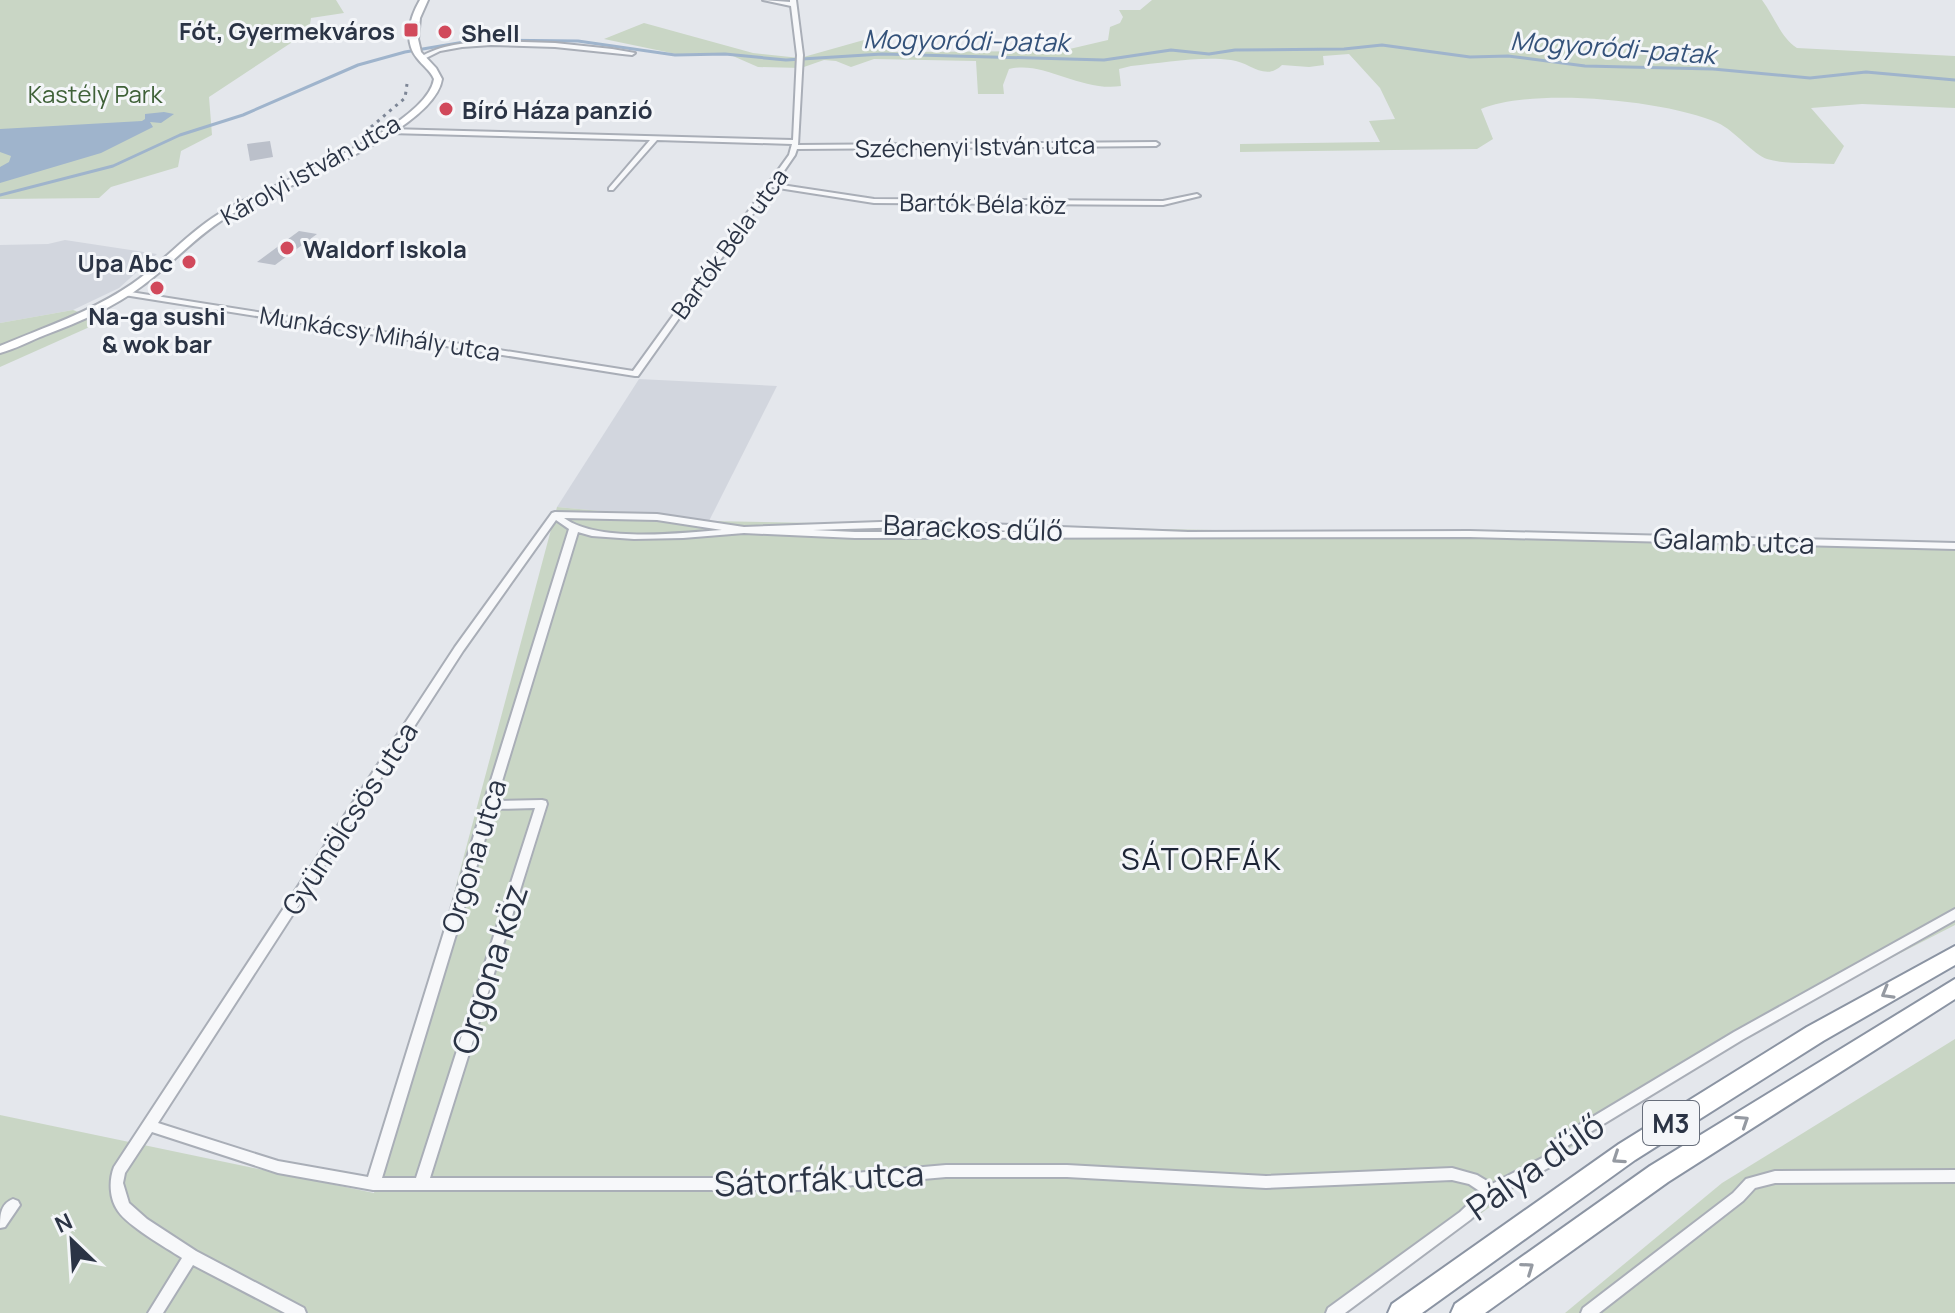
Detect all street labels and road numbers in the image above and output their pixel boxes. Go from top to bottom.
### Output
street label: Károlyi István utca [214,106,406,232]
street label: Széchenyi István utca [854,127,1096,165]
street label: Bartók Béla utca [663,161,795,325]
street label: Bartók Béla köz [899,185,1067,221]
street label: Munkácsy Mihály utca [257,298,503,368]
street label: Barackos dűlő [882,505,1064,549]
street label: Galamb utca [1653,518,1815,562]
street label: Gyümölcsös utca [272,714,426,922]
street label: Orgona utca [432,774,514,938]
street label: Orgona köz [440,878,538,1060]
road number: M3 [1643,1101,1699,1145]
street label: Pálya dűlő [1457,1102,1613,1230]
street label: Sátorfák utca [713,1150,925,1206]

